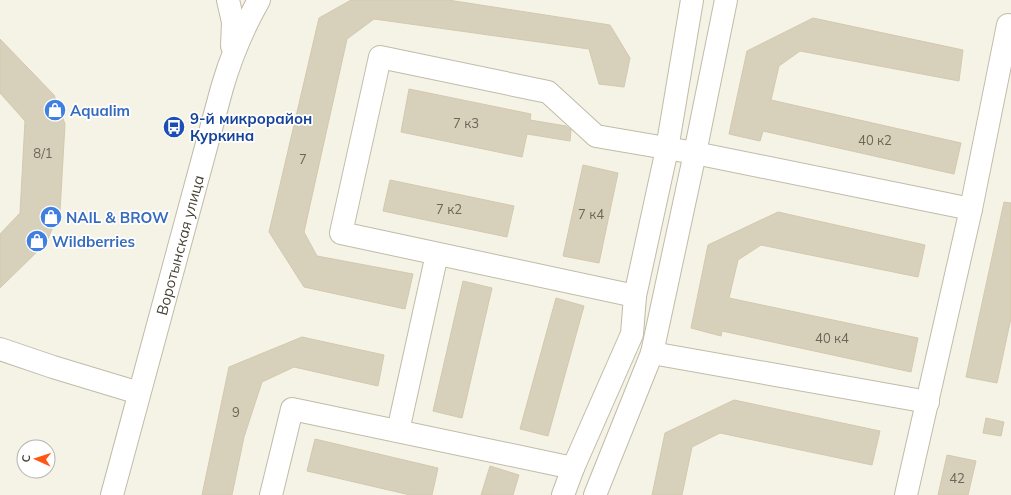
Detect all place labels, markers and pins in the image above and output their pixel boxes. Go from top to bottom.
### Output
shop icon: Aqualim [42,97,68,123]
place label: Aqualim [70,101,130,120]
place label: 9-й микрорайон Куркина [190,109,312,145]
bus stop icon: 9-й микрорайон Куркина [161,114,187,140]
shop icon: NAIL & BROW [38,204,64,230]
place label: NAIL & BROW [66,208,169,227]
shop icon: Wildberries [24,228,50,254]
place label: Wildberries [52,232,135,251]

